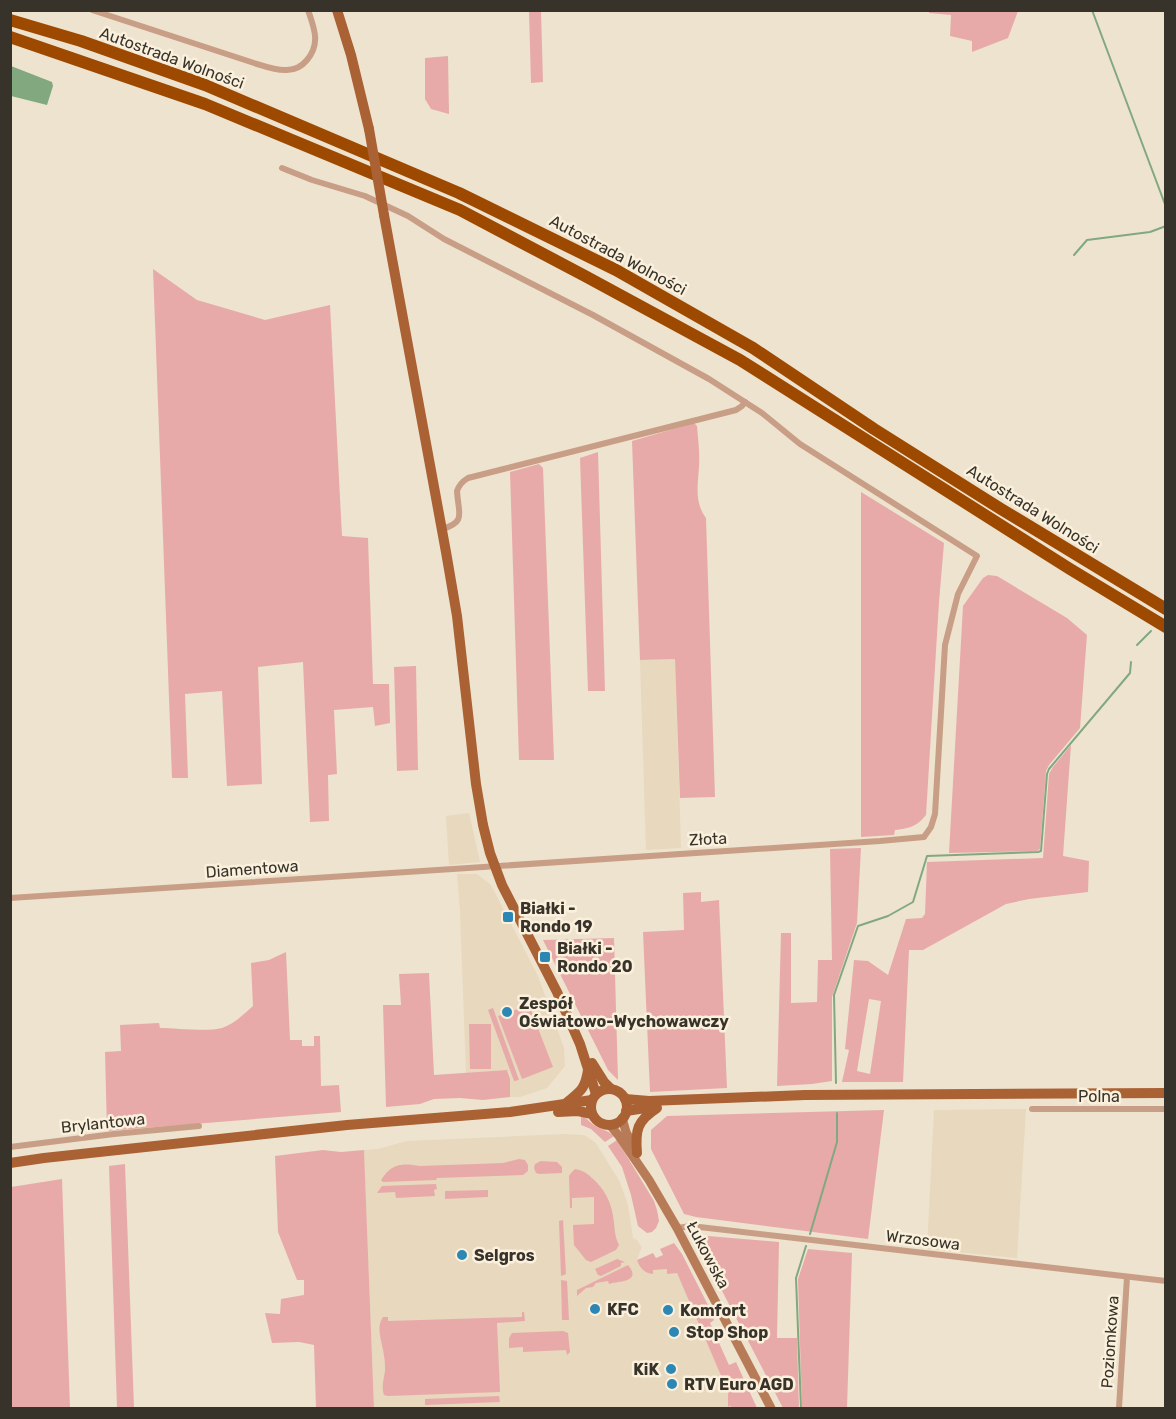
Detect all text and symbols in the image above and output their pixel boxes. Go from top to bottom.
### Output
street label: Autostrada Wolności [97,23,247,93]
street label: Autostrada Wolności [546,211,690,299]
street label: Autostrada Wolności [963,461,1103,557]
street label: Złota [688,829,728,849]
street label: Diamentowa [205,856,299,882]
place label: Białki - Rondo 19 [520,899,593,936]
marker: Białki - Rondo 19 [501,910,515,924]
place label: Białki - Rondo 20 [557,939,633,976]
marker: Białki - Rondo 20 [538,950,552,964]
place label: Zespół Oświatowo-Wychowawczy [519,994,729,1031]
marker: Zespół Oświatowo-Wychowawczy [500,1005,514,1019]
street label: Polna [1078,1087,1120,1106]
street label: Brylantowa [60,1109,146,1137]
street label: Łukowska [682,1218,734,1292]
street label: Wrzosowa [885,1226,961,1254]
place label: Selgros [474,1246,535,1265]
marker: Selgros [455,1248,469,1262]
street label: Poziomkowa [1097,1295,1123,1389]
place label: KFC [607,1300,639,1319]
place label: Komfort [680,1301,747,1320]
marker: KFC [588,1302,602,1316]
marker: Komfort [661,1303,675,1317]
place label: Stop Shop [686,1323,768,1342]
marker: Stop Shop [667,1325,681,1339]
place label: KiK [633,1360,659,1379]
marker: KiK [664,1362,678,1376]
place label: RTV Euro AGD [684,1375,794,1394]
marker: RTV Euro AGD [665,1377,679,1391]

